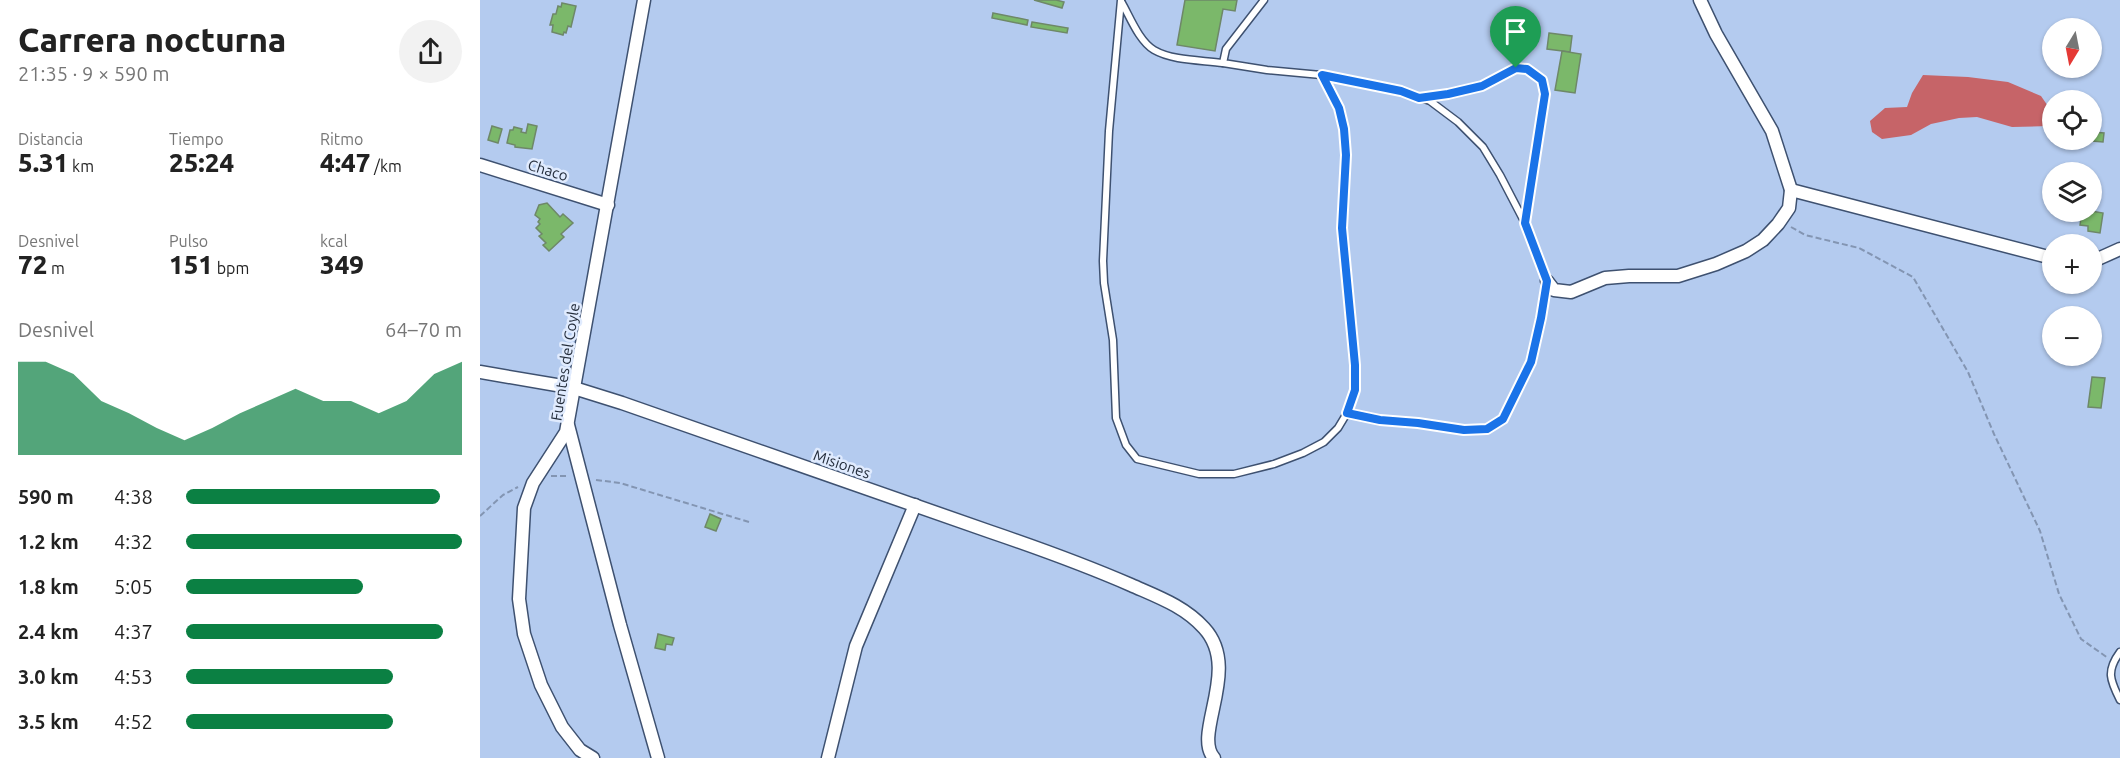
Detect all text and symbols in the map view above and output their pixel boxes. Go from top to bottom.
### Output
pin [1490,6,1541,68]
icon: arrive [1499,15,1532,48]
north arrow [2042,18,2102,78]
map controls [2042,18,2102,366]
button: share [399,20,462,83]
text: Carrera nocturna [18,21,286,58]
text: 21:35 · 9 × 590 m [18,62,170,85]
button: locate [2042,90,2102,150]
text: Distancia [18,130,83,148]
text: Tiempo [169,130,224,148]
text: Ritmo [320,130,363,148]
text: 5.31 [18,148,68,177]
text: 25:24 [169,148,234,177]
text: 4:47 [320,148,370,177]
street label: Chaco [526,156,570,184]
text: km [68,157,94,175]
text: /km [370,157,402,175]
button: layers [2042,162,2102,222]
text: Desnivel [18,232,79,250]
text: Pulso [169,232,208,250]
text: kcal [320,232,348,250]
button: + [2042,234,2102,294]
text: 72 [18,250,47,279]
text: 151 [169,250,213,279]
text: 349 [320,250,364,279]
text: m [47,259,65,277]
text: bpm [213,259,249,277]
street label: Fuentes del Coyle [547,302,583,422]
button: − [2042,306,2102,366]
text: Desnivel [18,318,94,341]
text: 64–70 m [385,318,462,341]
street label: Misiones [811,446,873,482]
text: 590 m [18,485,74,508]
text: 4:38 [114,485,153,508]
text: 1.2 km [18,530,79,553]
text: 4:32 [114,530,153,553]
text: 1.8 km [18,575,79,598]
text: 5:05 [114,575,153,598]
text: 2.4 km [18,620,79,643]
text: 4:37 [114,620,153,643]
text: 3.0 km [18,665,79,688]
text: 4:53 [114,665,153,688]
text: 3.5 km [18,710,79,733]
text: 4:52 [114,710,153,733]

